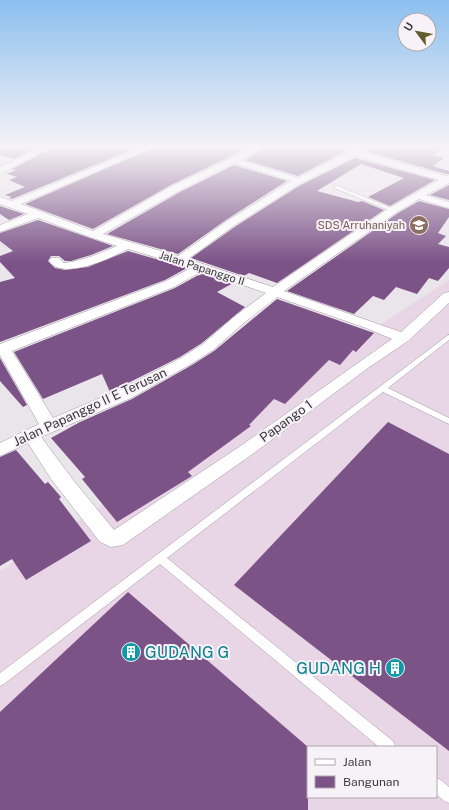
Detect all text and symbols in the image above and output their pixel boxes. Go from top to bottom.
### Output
north arrow [397,12,437,52]
text: U [401,20,416,33]
school or university icon: SDS Arruhaniyah [408,214,430,236]
place label: SDS Arruhaniyah [318,219,405,231]
street label: Jalan Papanggo II [158,249,246,287]
street label: Jalan Papanggo II E Terusan [11,365,169,449]
street label: Papango 1 [257,397,315,445]
building icon: GUDANG G [120,641,142,663]
place label: GUDANG G [145,643,229,662]
building icon: GUDANG H [384,657,406,679]
place label: GUDANG H [296,659,381,678]
legend [307,746,437,798]
text: Jalan [343,755,372,769]
text: Bangunan [343,775,399,789]

